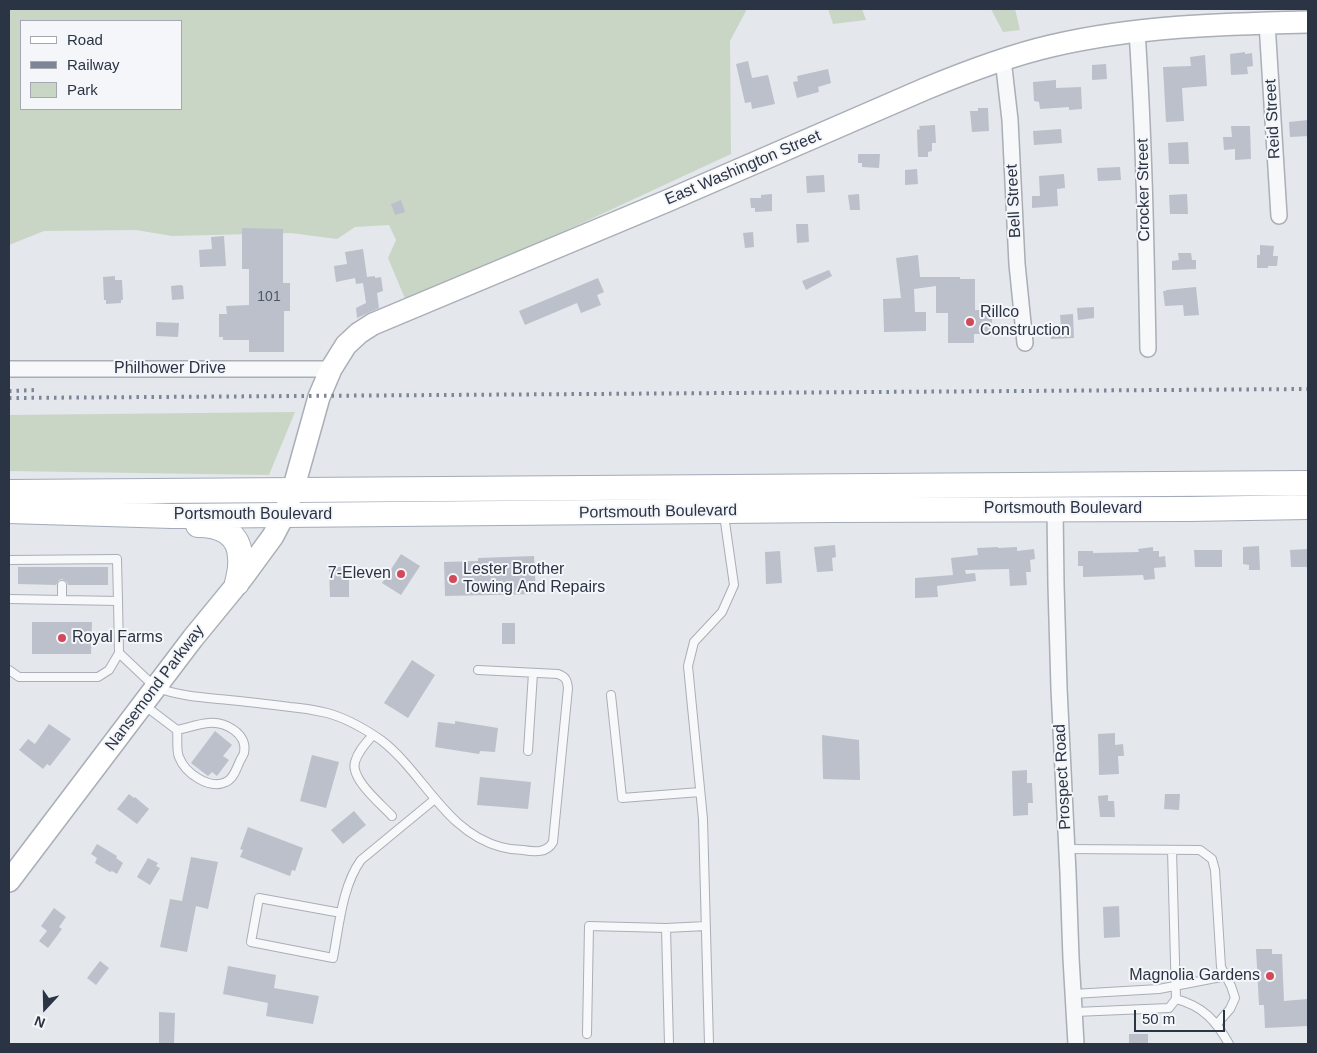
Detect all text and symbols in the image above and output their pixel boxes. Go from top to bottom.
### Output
legend [20,20,182,110]
text: Road [67,31,103,48]
text: Railway [67,56,120,73]
street label: Reid Street [1261,79,1285,159]
text: Park [67,81,98,98]
street label: East Washington Street [662,126,824,210]
street label: Crocker Street [1134,138,1154,242]
street label: Bell Street [1002,164,1026,238]
house number: 101 [257,289,281,305]
place label: Rillco Construction [980,303,1070,341]
marker: Rillco Construction [964,316,976,328]
street label: Philhower Drive [114,359,226,379]
street label: Portsmouth Boulevard [984,499,1142,519]
street label: Portsmouth Boulevard [579,501,737,523]
street label: Portsmouth Boulevard [174,505,332,525]
place label: Lester Brother Towing And Repairs [463,560,605,598]
place label: 7-Eleven [328,564,391,584]
marker: 7-Eleven [395,568,407,580]
marker: Lester Brother Towing And Repairs [447,573,459,585]
street label: Nansemond Parkway [102,621,208,755]
place label: Royal Farms [72,628,163,648]
marker: Royal Farms [56,632,68,644]
street label: Prospect Road [1051,724,1075,830]
place label: Magnolia Gardens [1129,966,1260,986]
marker: Magnolia Gardens [1264,970,1276,982]
north arrow [20,983,70,1033]
scale bar [1137,1000,1228,1032]
text: 50 m [1142,1010,1175,1027]
text: N [32,1013,47,1031]

